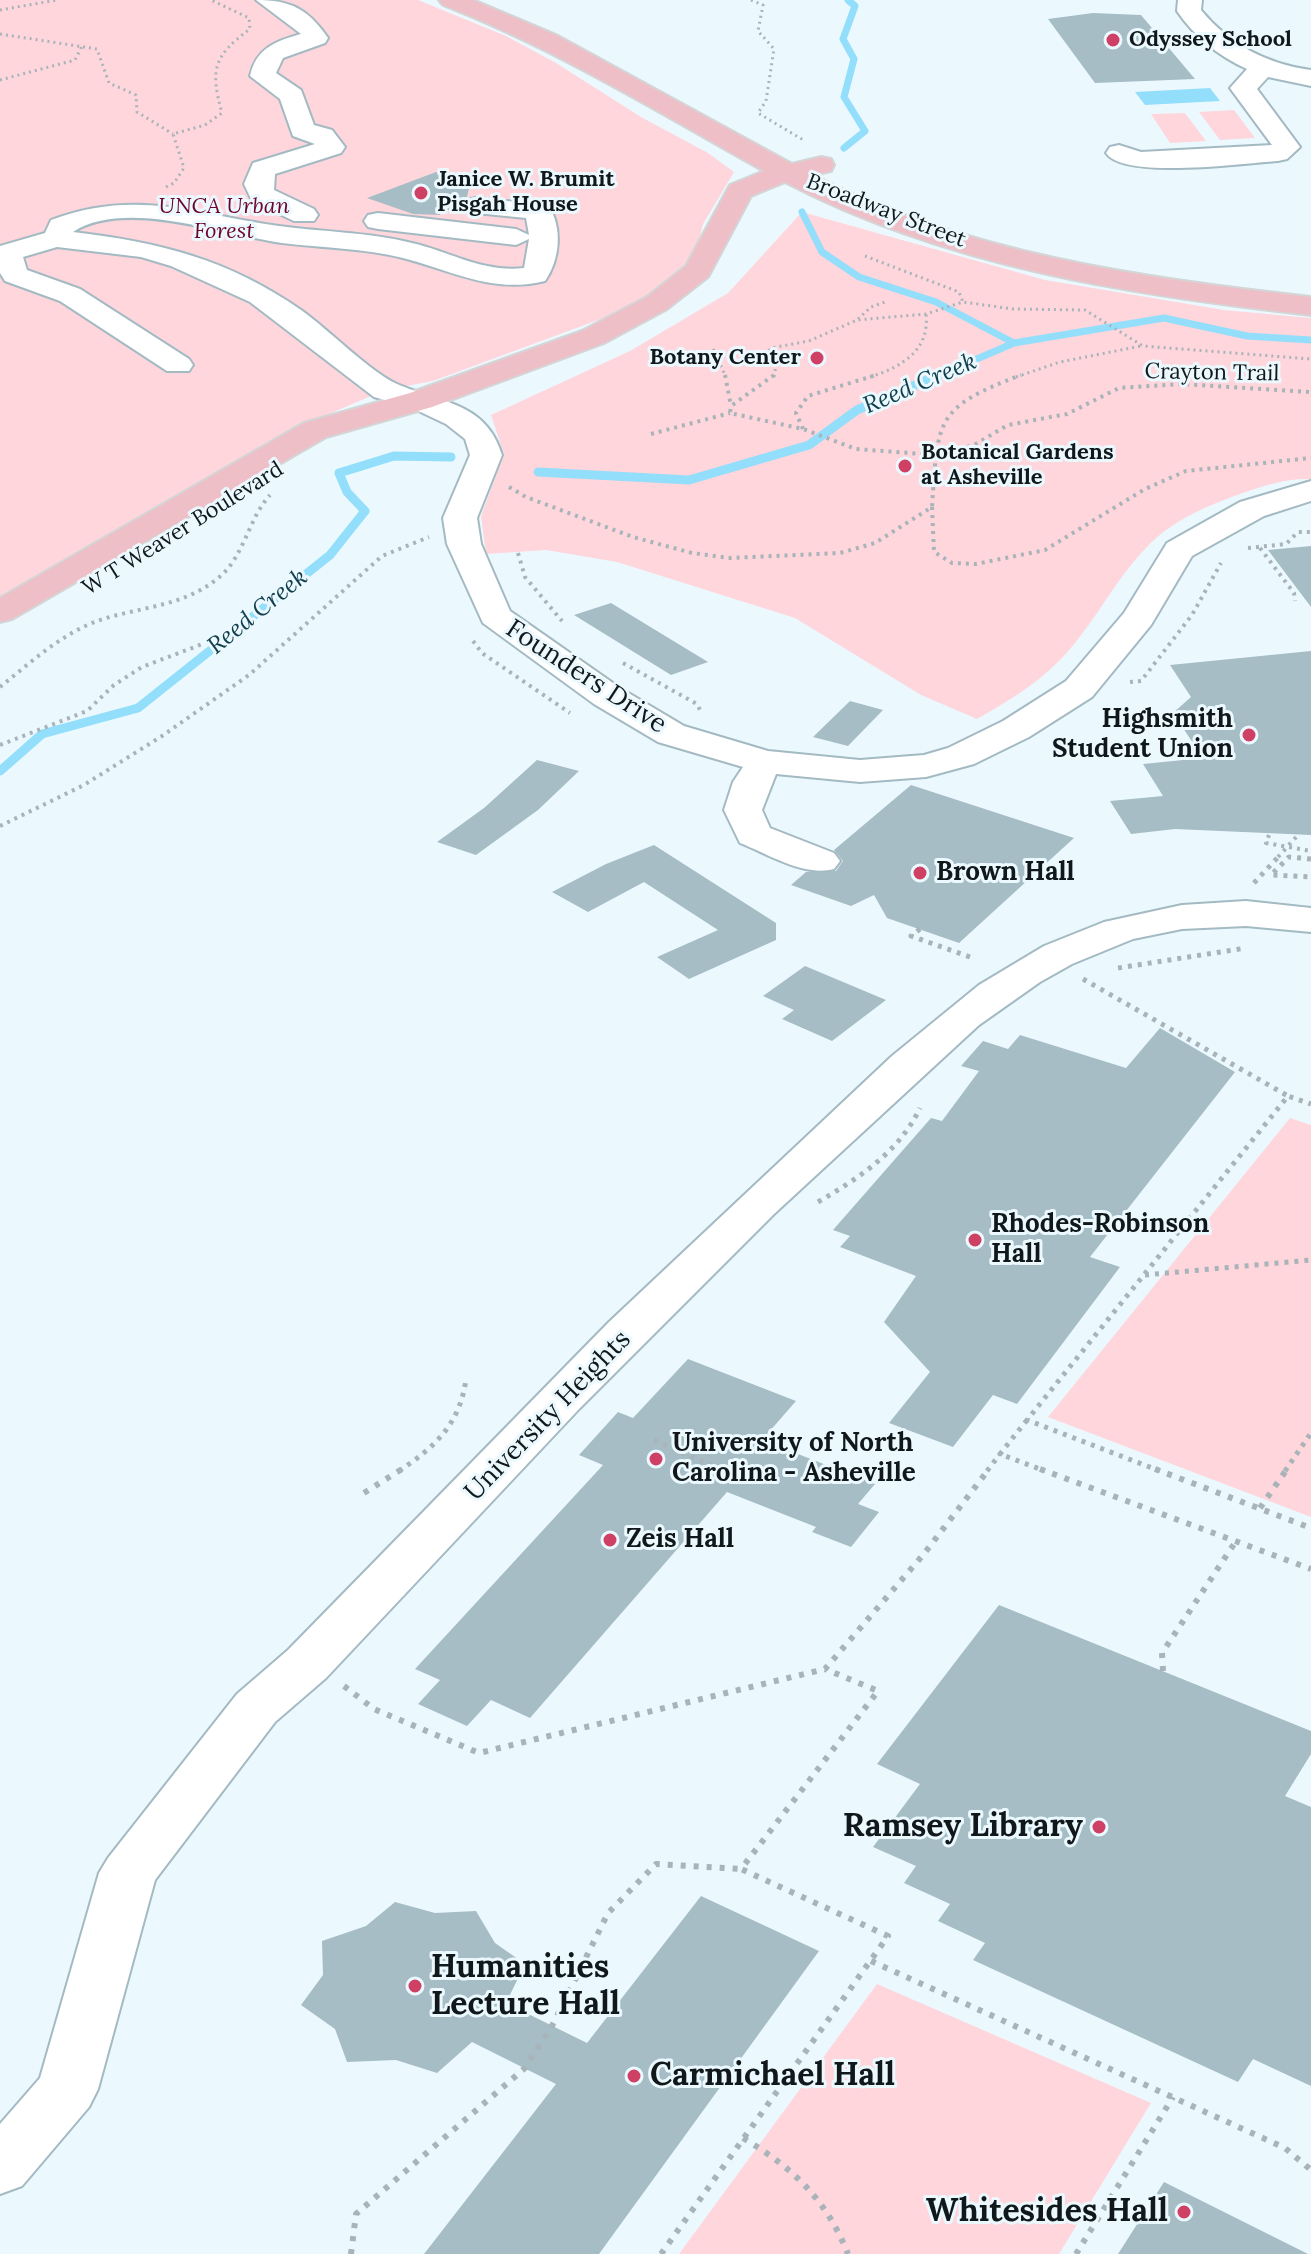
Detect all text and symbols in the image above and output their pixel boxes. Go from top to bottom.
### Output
place label: Odyssey School [1129,27,1292,53]
marker: Odyssey School [1104,31,1122,49]
place label: Janice W. Brumit Pisgah House [437,167,614,218]
street label: Broadway Street [803,168,969,254]
marker: Janice W. Brumit Pisgah House [412,184,430,202]
park label: UNCA Urban Forest [159,194,289,246]
place label: Botany Center [649,345,801,371]
water label: Reed Creek [859,347,981,421]
marker: Botany Center [808,349,826,367]
street label: Crayton Trail [1144,359,1280,387]
place label: Botanical Gardens at Asheville [921,440,1114,492]
street label: W T Weaver Boulevard [78,456,288,602]
marker: Botanical Gardens at Asheville [896,457,914,475]
water label: Reed Creek [202,563,314,661]
street label: Founders Drive [500,613,672,741]
place label: Highsmith Student Union [1052,704,1233,766]
marker: Highsmith Student Union [1240,726,1258,744]
place label: Brown Hall [936,857,1075,889]
marker: Brown Hall [911,864,929,882]
place label: Rhodes-Robinson Hall [991,1209,1209,1270]
marker: Rhodes-Robinson Hall [966,1231,984,1249]
street label: University Heights [459,1324,637,1508]
place label: University of North Carolina - Asheville [672,1428,916,1490]
marker: University of North Carolina - Asheville [647,1450,665,1468]
place label: Zeis Hall [626,1524,734,1556]
marker: Zeis Hall [601,1531,619,1549]
place label: Ramsey Library [843,1808,1083,1846]
marker: Ramsey Library [1090,1818,1108,1836]
place label: Humanities Lecture Hall [431,1949,620,2024]
marker: Humanities Lecture Hall [406,1977,424,1995]
place label: Carmichael Hall [650,2057,895,2095]
marker: Carmichael Hall [625,2067,643,2085]
place label: Whitesides Hall [926,2193,1168,2231]
marker: Whitesides Hall [1175,2203,1193,2221]

